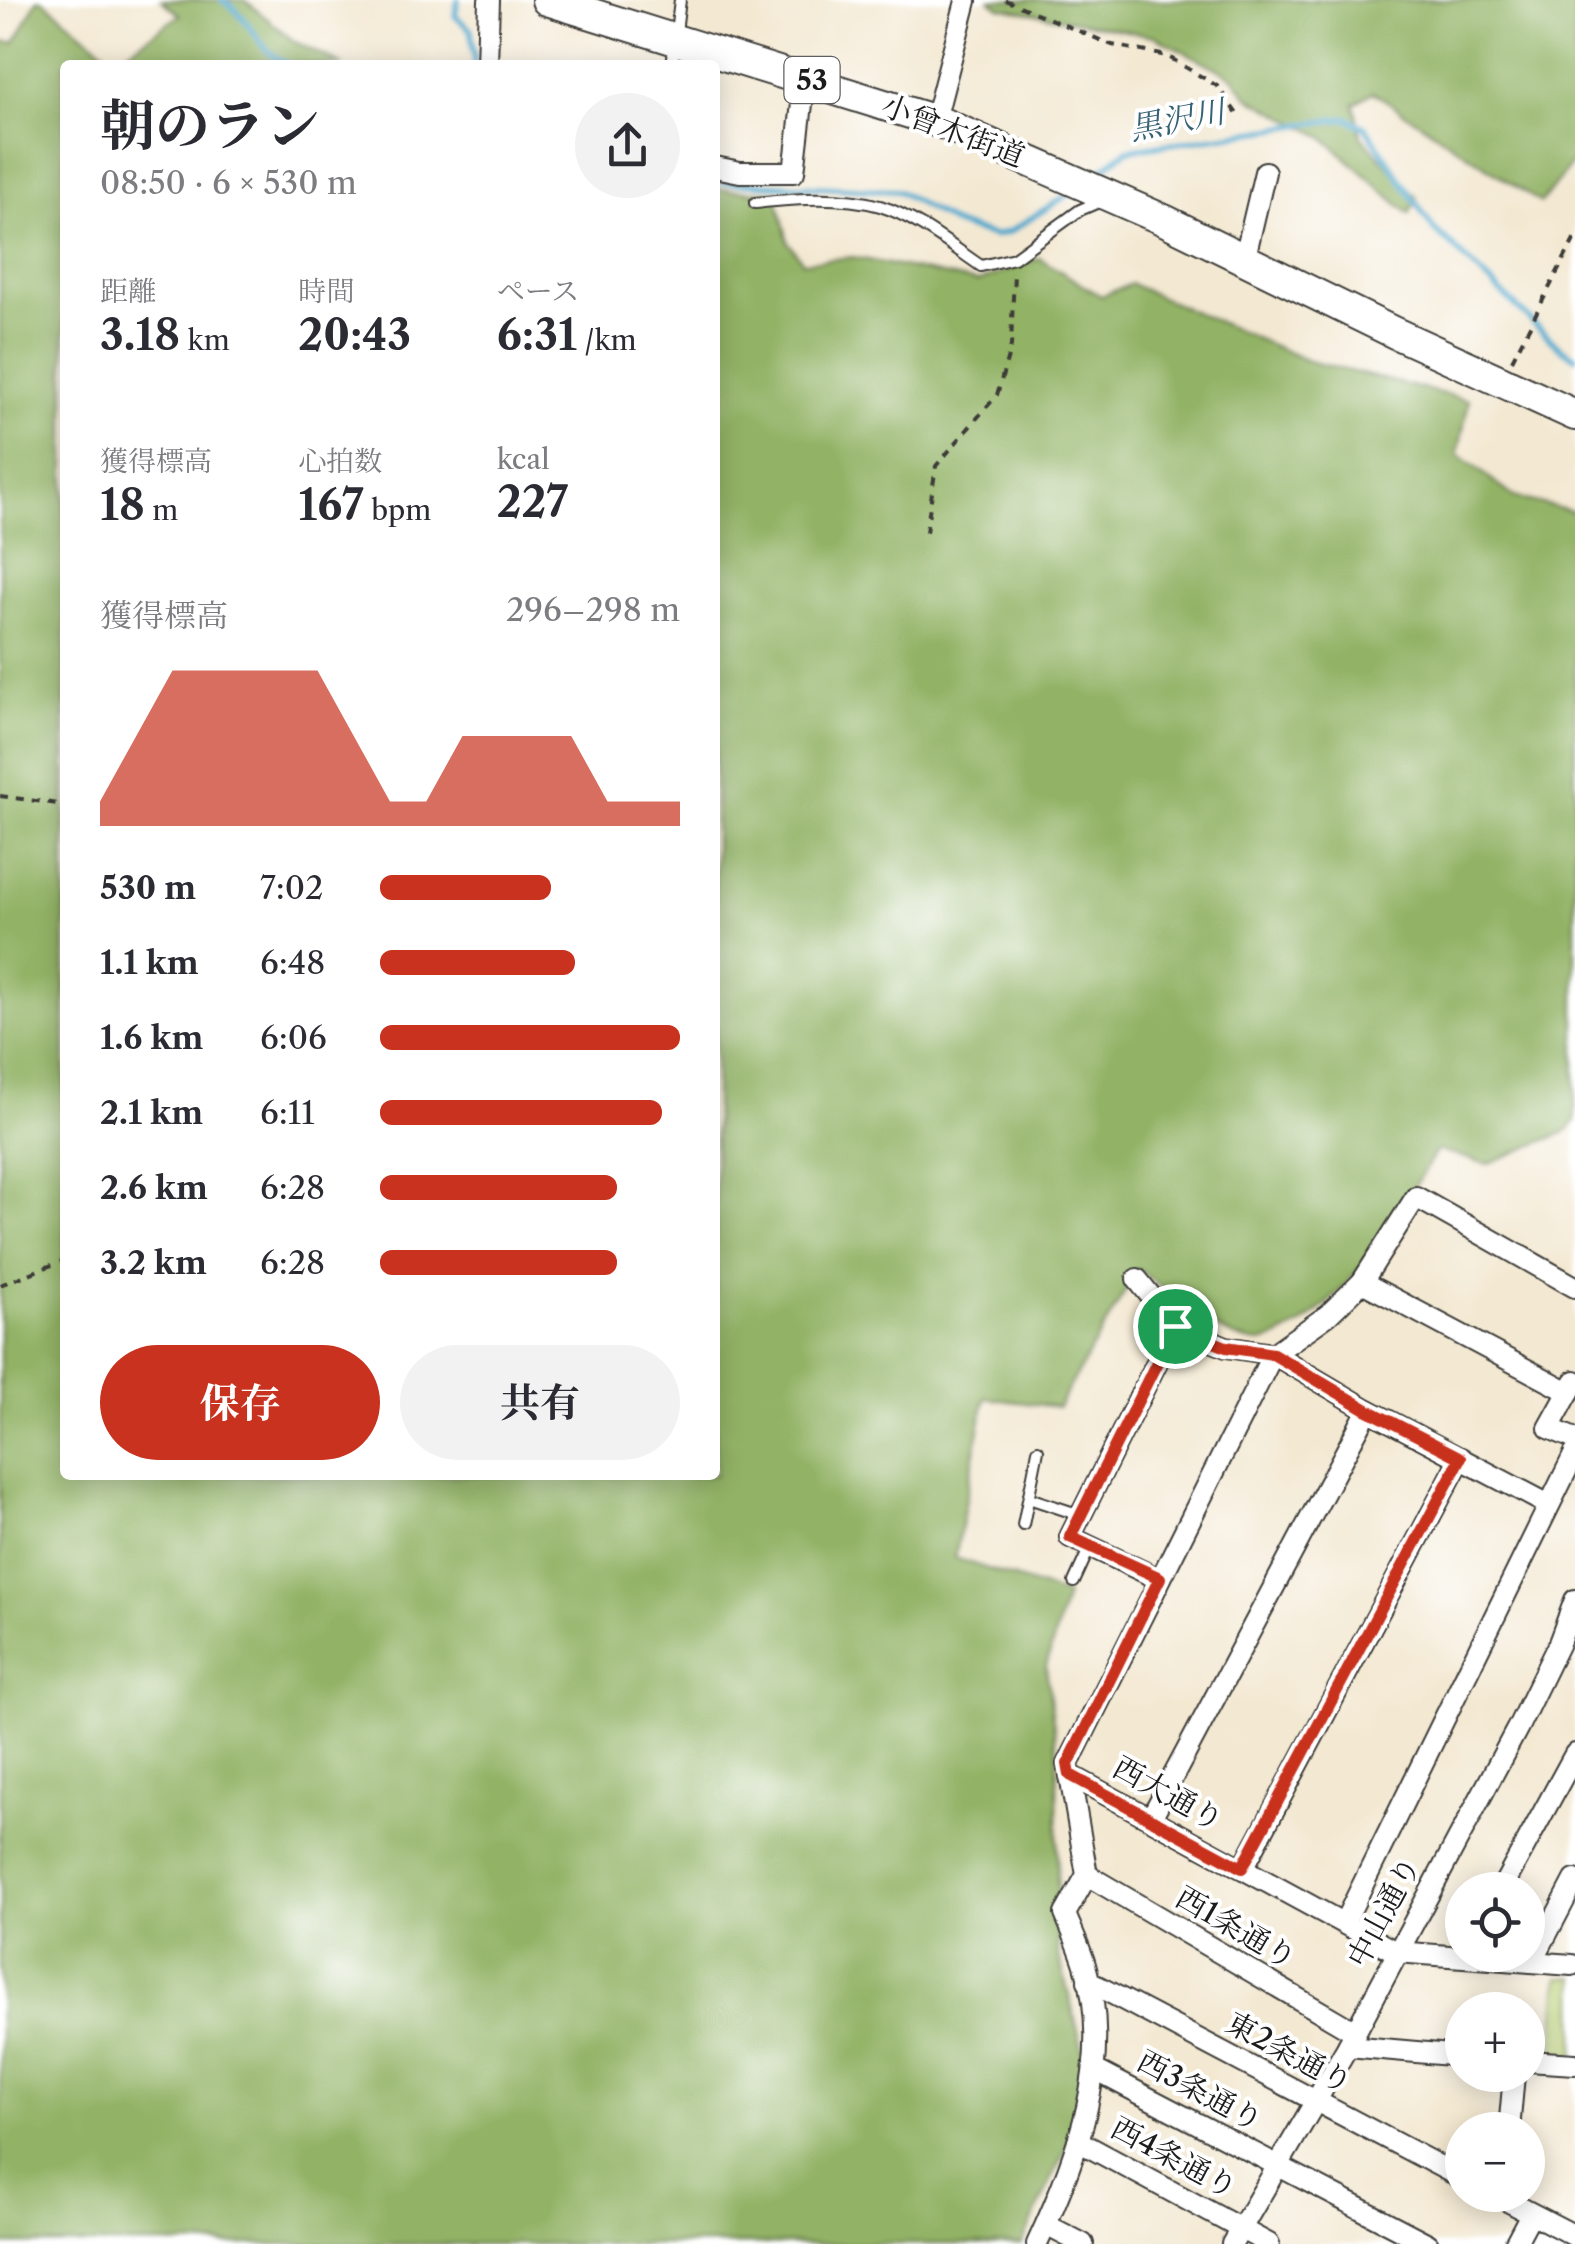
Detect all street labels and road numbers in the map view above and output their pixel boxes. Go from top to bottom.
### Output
road number: 53 [784,57,840,103]
street label: 小曾木街道 [877,86,1030,175]
street label: 西大通り [1107,1748,1230,1839]
street label: 中山通り [1339,1850,1428,1973]
street label: 西1条通り [1170,1878,1303,1977]
street label: 東2条通り [1220,2004,1359,2101]
street label: 西3条通り [1131,2042,1269,2139]
street label: 西4条通り [1105,2109,1244,2206]

